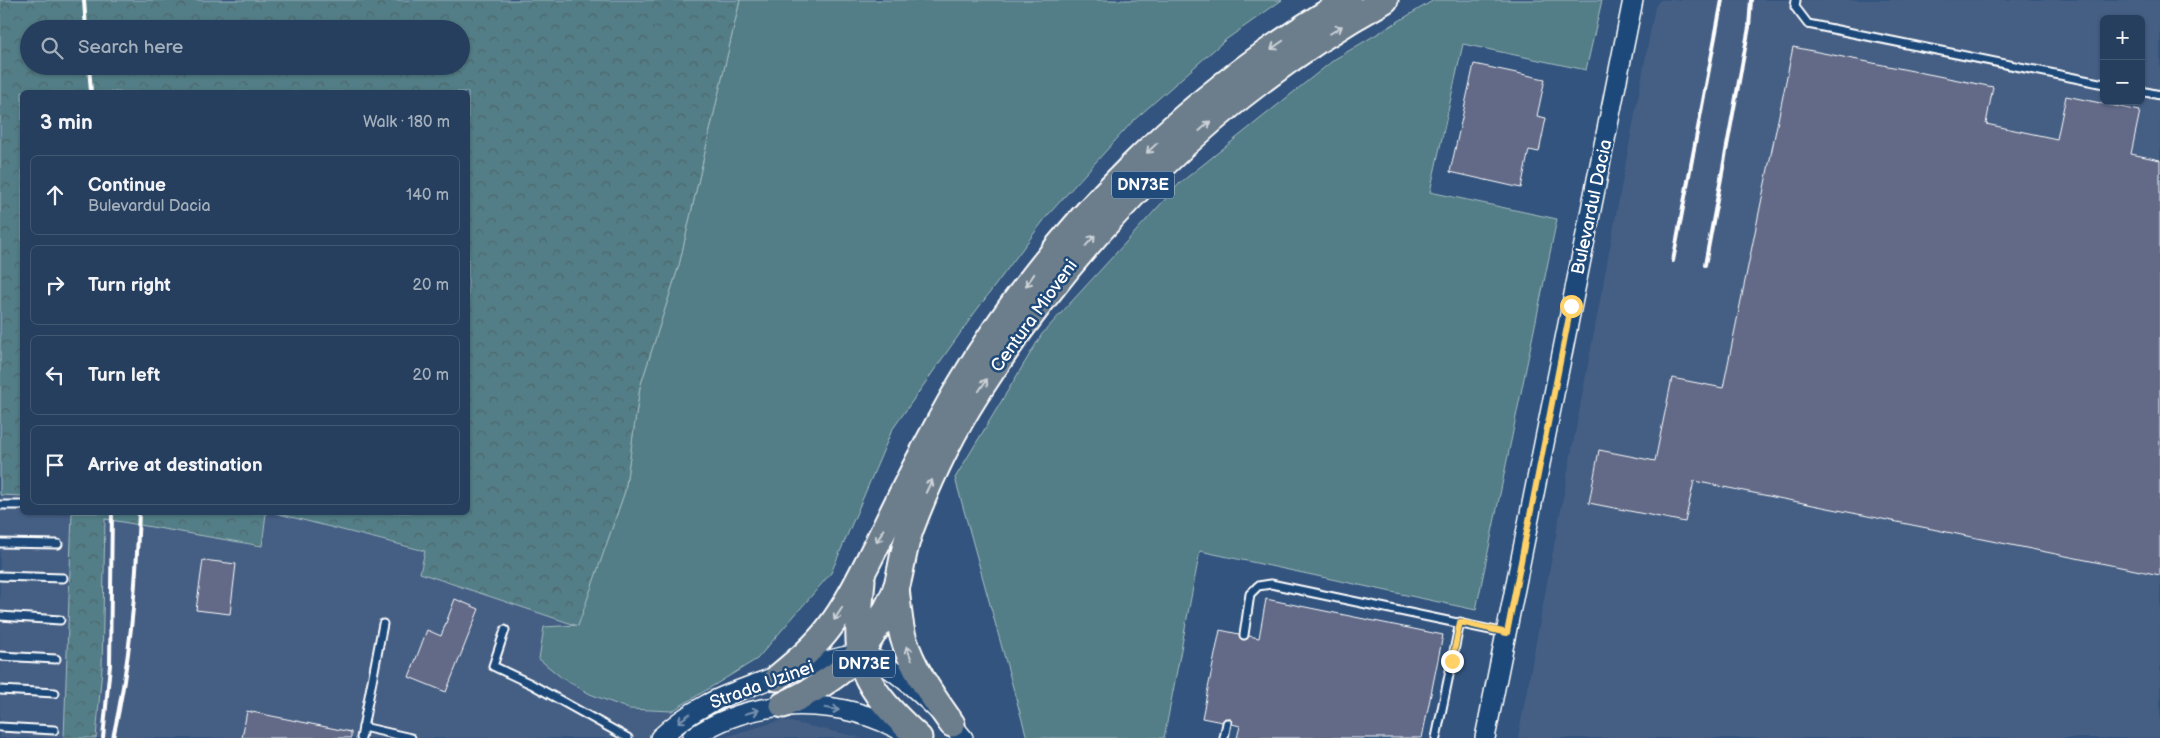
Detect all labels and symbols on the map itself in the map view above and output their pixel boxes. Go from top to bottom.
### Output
one-way arrow [1328,25,1342,35]
one-way arrow [1270,40,1284,50]
one-way arrow [1199,120,1212,132]
street label: Bulevardul Dacia [1567,137,1617,277]
one-way arrow [1146,142,1159,154]
road number: DN73E [1112,172,1174,198]
one-way arrow [1085,235,1096,248]
street label: Centura Mioveni [986,256,1082,376]
one-way arrow [1025,273,1035,287]
route start [1560,295,1583,318]
one-way arrow [978,379,988,393]
one-way arrow [924,478,934,493]
one-way arrow [875,528,884,543]
one-way arrow [833,607,843,621]
one-way arrow [904,646,913,661]
route end [1441,650,1464,673]
road number: DN73E [833,651,895,678]
street label: Strada Uzinei [707,656,817,714]
one-way arrow [824,704,840,714]
one-way arrow [744,706,760,716]
one-way arrow [677,713,691,723]

